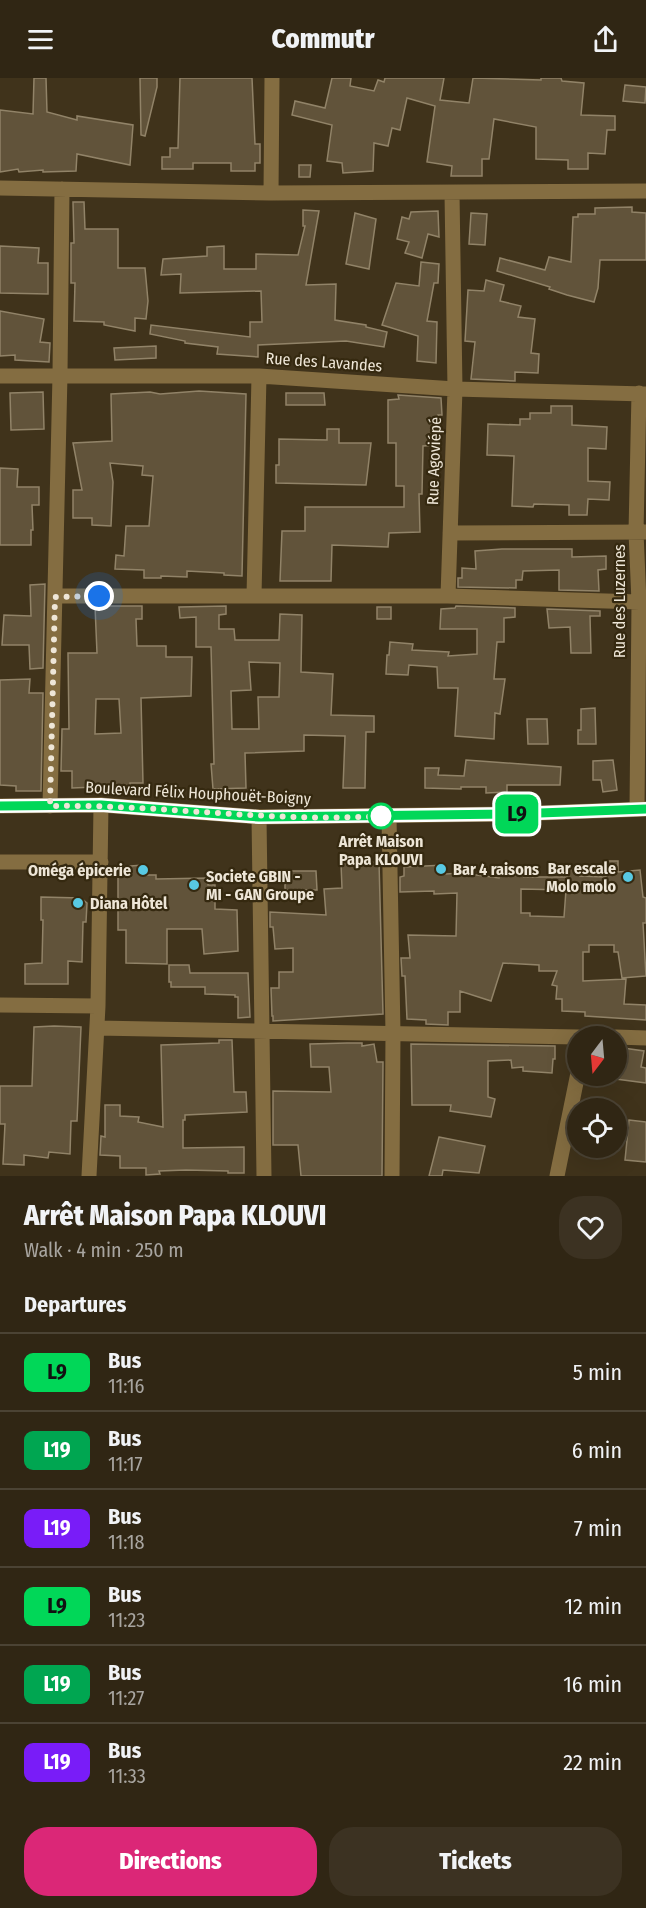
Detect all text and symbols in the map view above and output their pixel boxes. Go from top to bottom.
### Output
icon: menu [24,23,57,56]
text: Commutr [272,23,374,55]
icon: share [589,23,622,56]
street label: Rue des Lavandes [265,348,383,376]
street label: Rue Agoviépé [423,416,445,505]
street label: Rue des Luzernes [610,544,629,658]
your location [84,581,114,611]
street label: Boulevard Félix Houphouët-Boigny [85,778,312,808]
line badge: L9 [490,794,544,834]
text: L9 [507,801,527,827]
marker: Arrêt Maison Papa KLOUVI [368,803,394,829]
place label: Arrêt Maison Papa KLOUVI [338,832,423,869]
place label: Bar escale Molo molo [546,859,616,896]
place label: Bar 4 raisons [453,860,539,879]
place label: Oméga épicerie [28,861,131,880]
marker: Bar 4 raisons [434,862,448,876]
marker: Oméga épicerie [136,863,150,877]
place label: Societe GBIN - MI - GAN Groupe [206,867,314,904]
marker: Bar escale Molo molo [621,870,635,884]
marker: Societe GBIN - MI - GAN Groupe [187,878,201,892]
place label: Diana Hôtel [90,894,168,913]
marker: Diana Hôtel [71,896,85,910]
north arrow [567,1026,627,1086]
map controls [567,1026,627,1158]
button: locate [567,1098,627,1158]
button: heart [559,1196,622,1259]
text: Arrêt Maison Papa KLOUVI [24,1199,326,1232]
text: Walk · 4 min · 250 m [24,1238,184,1262]
text: Departures [24,1291,126,1318]
text: Bus [108,1347,141,1374]
text: L9 [47,1359,67,1385]
text: 5 min [573,1359,622,1386]
text: 11:16 [108,1374,144,1398]
text: Bus [108,1425,141,1452]
text: L19 [44,1437,71,1463]
text: 6 min [572,1437,622,1464]
text: 11:17 [108,1452,143,1476]
text: Bus [108,1503,141,1530]
text: L19 [44,1515,71,1541]
text: 7 min [574,1515,622,1542]
text: 11:18 [108,1530,145,1554]
text: Bus [108,1581,141,1608]
text: L9 [47,1593,67,1619]
text: 12 min [564,1593,622,1620]
text: 11:23 [108,1608,145,1632]
text: Bus [108,1659,141,1686]
text: L19 [44,1671,71,1697]
text: 16 min [563,1671,622,1698]
text: 11:27 [108,1686,144,1710]
text: Bus [108,1737,141,1764]
text: L19 [44,1749,71,1775]
text: 22 min [563,1749,622,1776]
text: 11:33 [108,1764,146,1788]
button: Directions [24,1827,317,1896]
button: Tickets [329,1827,622,1896]

